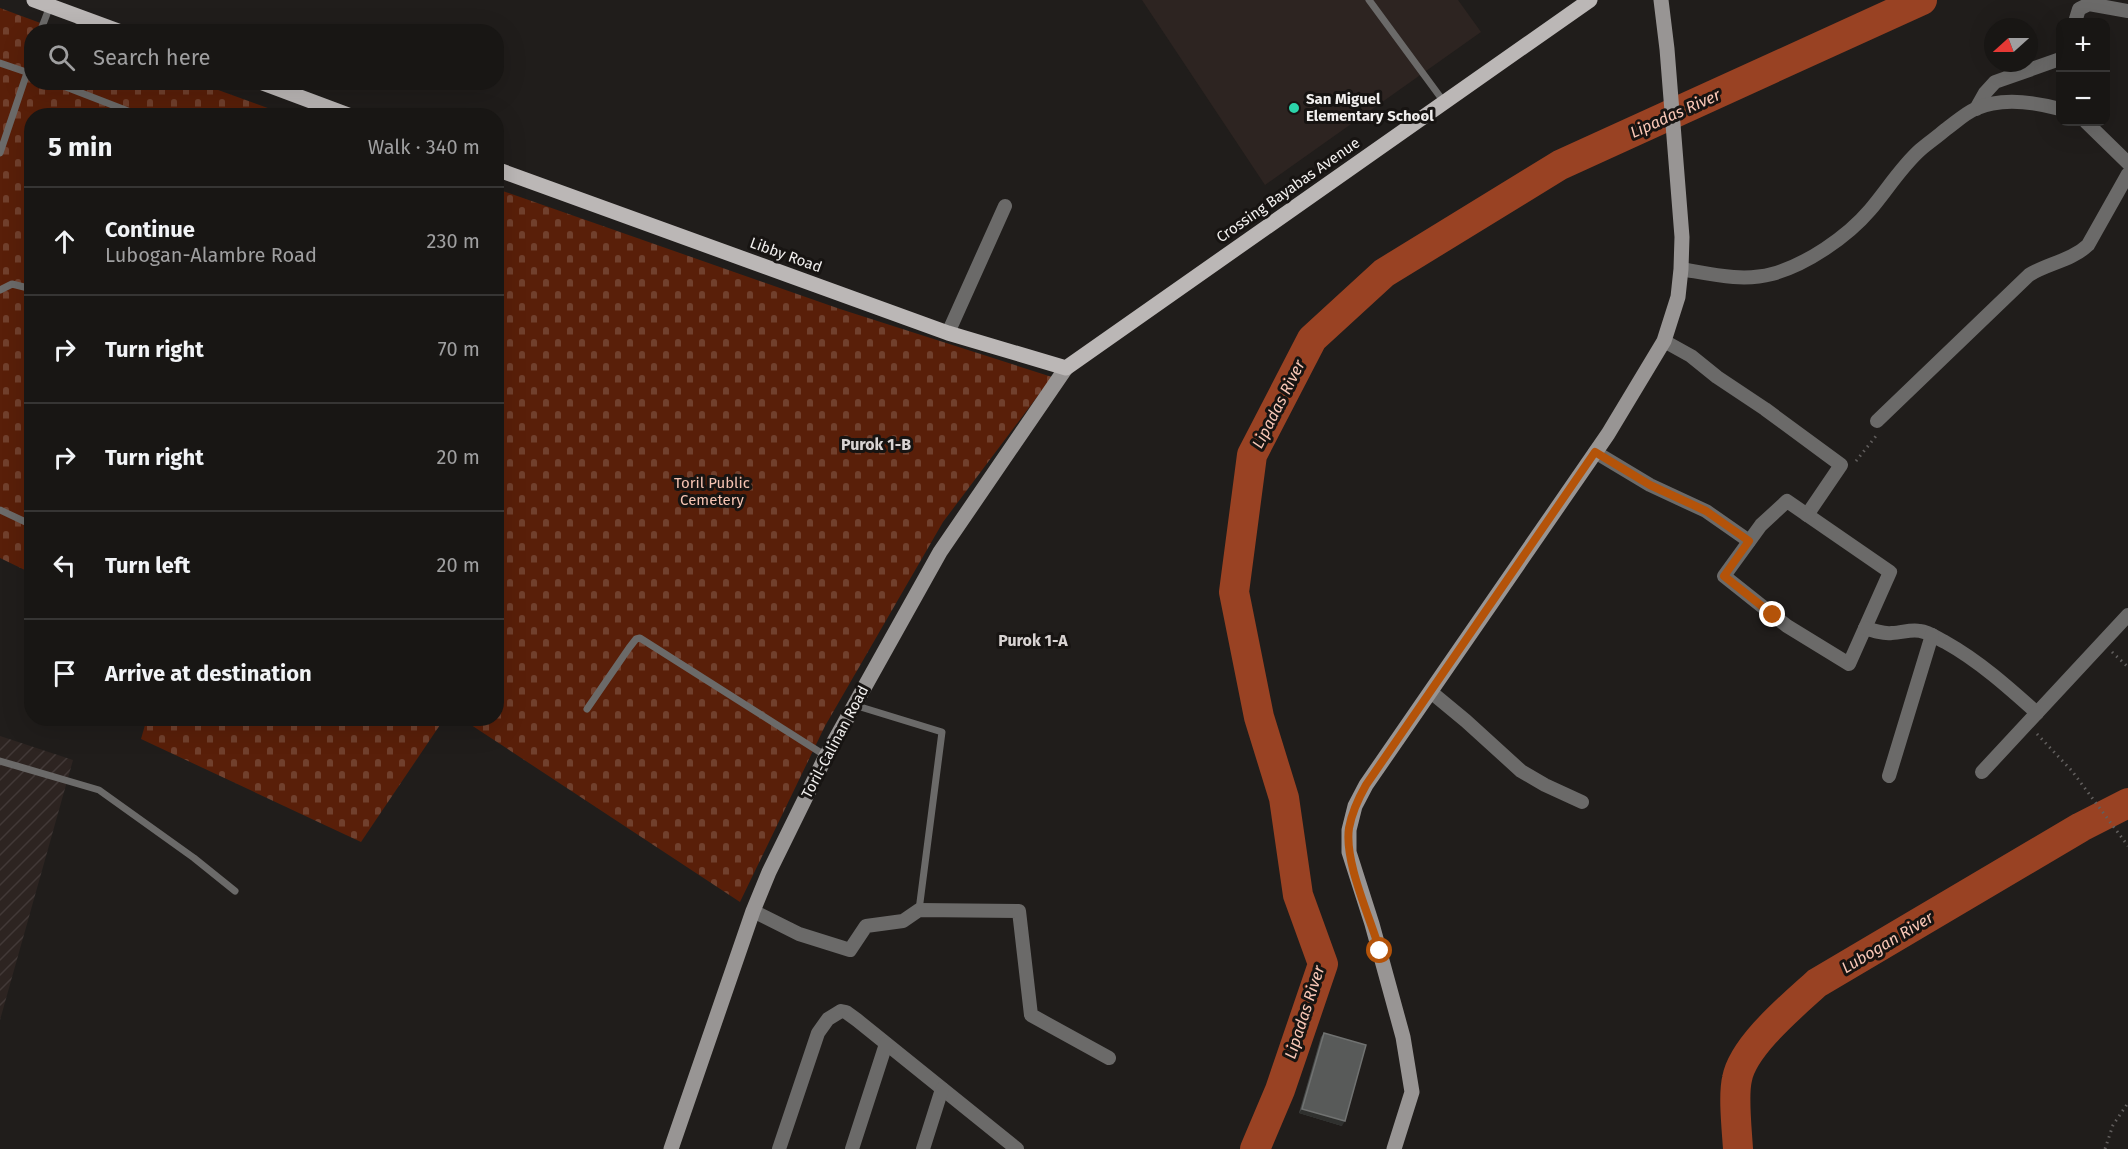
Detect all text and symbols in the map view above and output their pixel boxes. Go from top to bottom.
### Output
north arrow [1984,18,2038,72]
map controls [2056,18,2110,126]
button: + [2056,18,2110,72]
search box [24,24,504,90]
icon: search [45,41,78,74]
text: Search here [93,44,211,71]
button: − [2056,72,2110,126]
water label: Lipadas River [1627,85,1724,142]
place label: San Miguel Elementary School [1306,90,1434,125]
marker: San Miguel Elementary School [1287,101,1301,115]
text: 5 min [48,132,112,163]
street label: Crossing Bayabas Avenue [1213,134,1363,246]
text: Walk · 340 m [368,135,480,159]
text: Continue [105,216,195,243]
icon: ahead [48,225,81,258]
text: 230 m [427,229,480,253]
street label: Libby Road [747,234,825,276]
text: Lubogan-Alambre Road [105,243,317,267]
icon: right [48,333,81,366]
text: Turn right [105,336,204,363]
text: 70 m [438,337,480,361]
water label: Lipadas River [1248,356,1309,452]
district label: Purok 1-B [841,435,911,454]
icon: right [48,441,81,474]
text: Turn right [105,444,204,471]
text: 20 m [437,445,480,469]
park label: Toril Public Cemetery [674,474,750,509]
icon: left [48,549,81,582]
text: Turn left [105,552,190,579]
text: 20 m [437,553,480,577]
route end [1759,601,1785,627]
district label: Purok 1-A [998,631,1068,650]
icon: arrive [48,657,81,690]
text: Arrive at destination [105,660,312,687]
street label: Toril-Calinan Road [798,683,872,801]
water label: Lubogan River [1838,907,1937,977]
route start [1366,937,1392,963]
water label: Lipadas River [1280,962,1329,1061]

